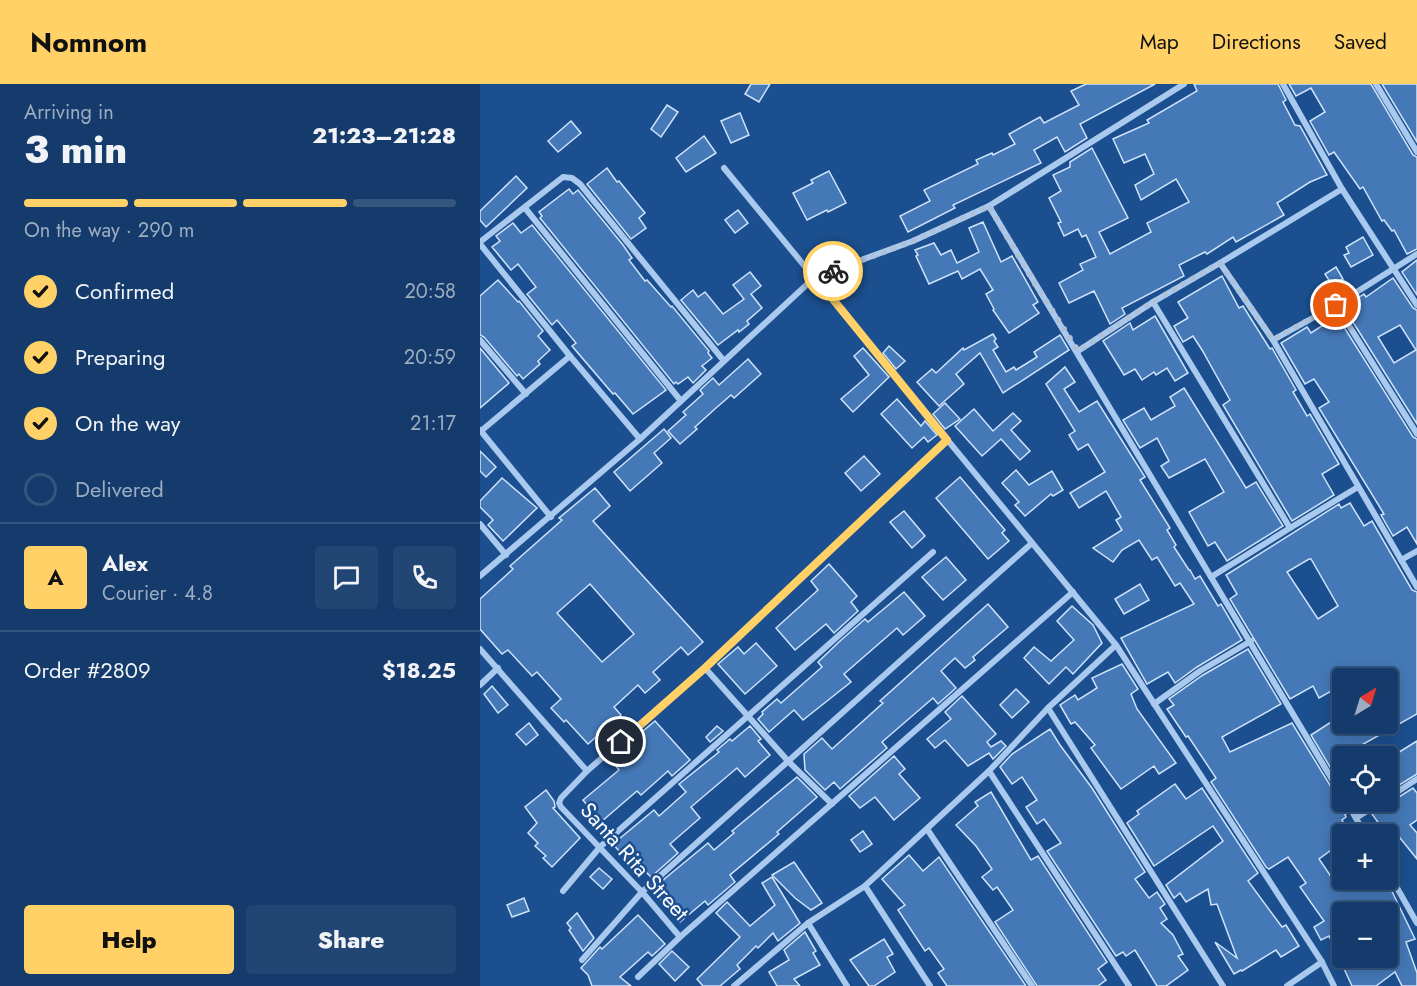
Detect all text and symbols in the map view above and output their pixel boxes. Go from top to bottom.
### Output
text: Nomnom [30,22,147,63]
text: Map [1140,27,1179,57]
text: Directions [1212,27,1301,57]
text: Saved [1334,27,1387,57]
text: Arriving in [24,98,114,127]
text: 21:23–21:28 [312,119,456,151]
text: 3 min [24,121,127,178]
text: On the way · 290 m [24,216,194,245]
courier [803,241,863,301]
icon: bike [817,255,850,288]
icon: check [24,275,57,308]
text: Confirmed [75,275,174,307]
text: 20:58 [404,277,456,306]
pin [1310,279,1361,330]
icon: bag [1319,288,1352,321]
icon: check [24,341,57,374]
text: Preparing [75,341,166,373]
text: 20:59 [404,343,456,372]
icon: check [24,407,57,440]
text: On the way [75,407,180,439]
text: 21:17 [410,409,456,438]
text: Delivered [75,473,164,505]
button: chat [315,546,378,609]
button: phone [393,546,456,609]
text: Alex [102,547,148,579]
text: A [47,561,64,593]
text: Courier · 4.8 [102,579,213,608]
text: Order #2809 [24,654,151,686]
text: $18.25 [382,654,456,686]
north arrow [1332,668,1398,734]
map controls [1332,668,1398,968]
pin [595,716,646,767]
icon: home [604,725,637,758]
button: locate [1332,746,1398,812]
street label: Santa Rita Street [573,795,697,928]
button: + [1332,824,1398,890]
button: − [1332,902,1398,968]
button: Help [24,905,234,974]
button: Share [246,905,456,974]

